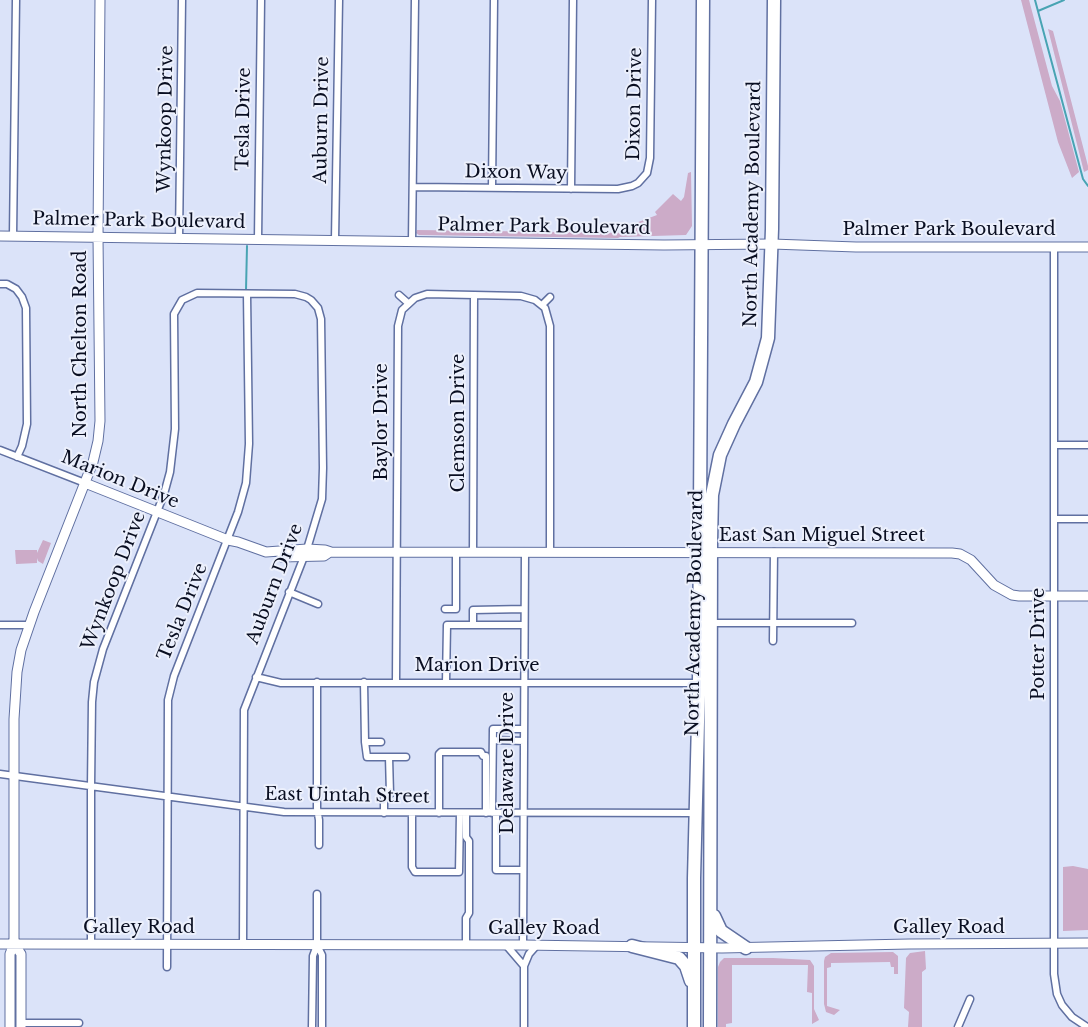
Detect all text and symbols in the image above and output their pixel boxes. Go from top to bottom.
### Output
street label: Wynkoop Drive [154,45,178,193]
street label: Dixon Drive [623,47,647,161]
street label: Auburn Drive [310,56,334,184]
street label: Tesla Drive [232,67,256,171]
street label: North Academy Boulevard [740,81,766,327]
street label: Dixon Way [464,161,568,185]
street label: Palmer Park Boulevard [32,208,246,234]
street label: Palmer Park Boulevard [437,214,651,240]
street label: Palmer Park Boulevard [842,219,1056,241]
street label: North Chelton Road [70,250,92,438]
street label: Clemson Drive [448,354,470,492]
street label: Baylor Drive [371,363,393,481]
street label: Marion Drive [58,447,182,513]
street label: North Academy Boulevard [682,490,708,736]
street label: Wynkoop Drive [78,508,150,654]
street label: Auburn Drive [242,521,308,647]
street label: East San Miguel Street [719,525,925,547]
street label: Tesla Drive [154,560,212,664]
street label: Potter Drive [1028,588,1050,700]
street label: Marion Drive [414,655,540,677]
street label: Delaware Drive [497,692,519,834]
street label: East Uintah Street [264,784,430,808]
street label: Galley Road [83,917,195,939]
street label: Galley Road [893,917,1005,939]
street label: Galley Road [488,918,600,940]

